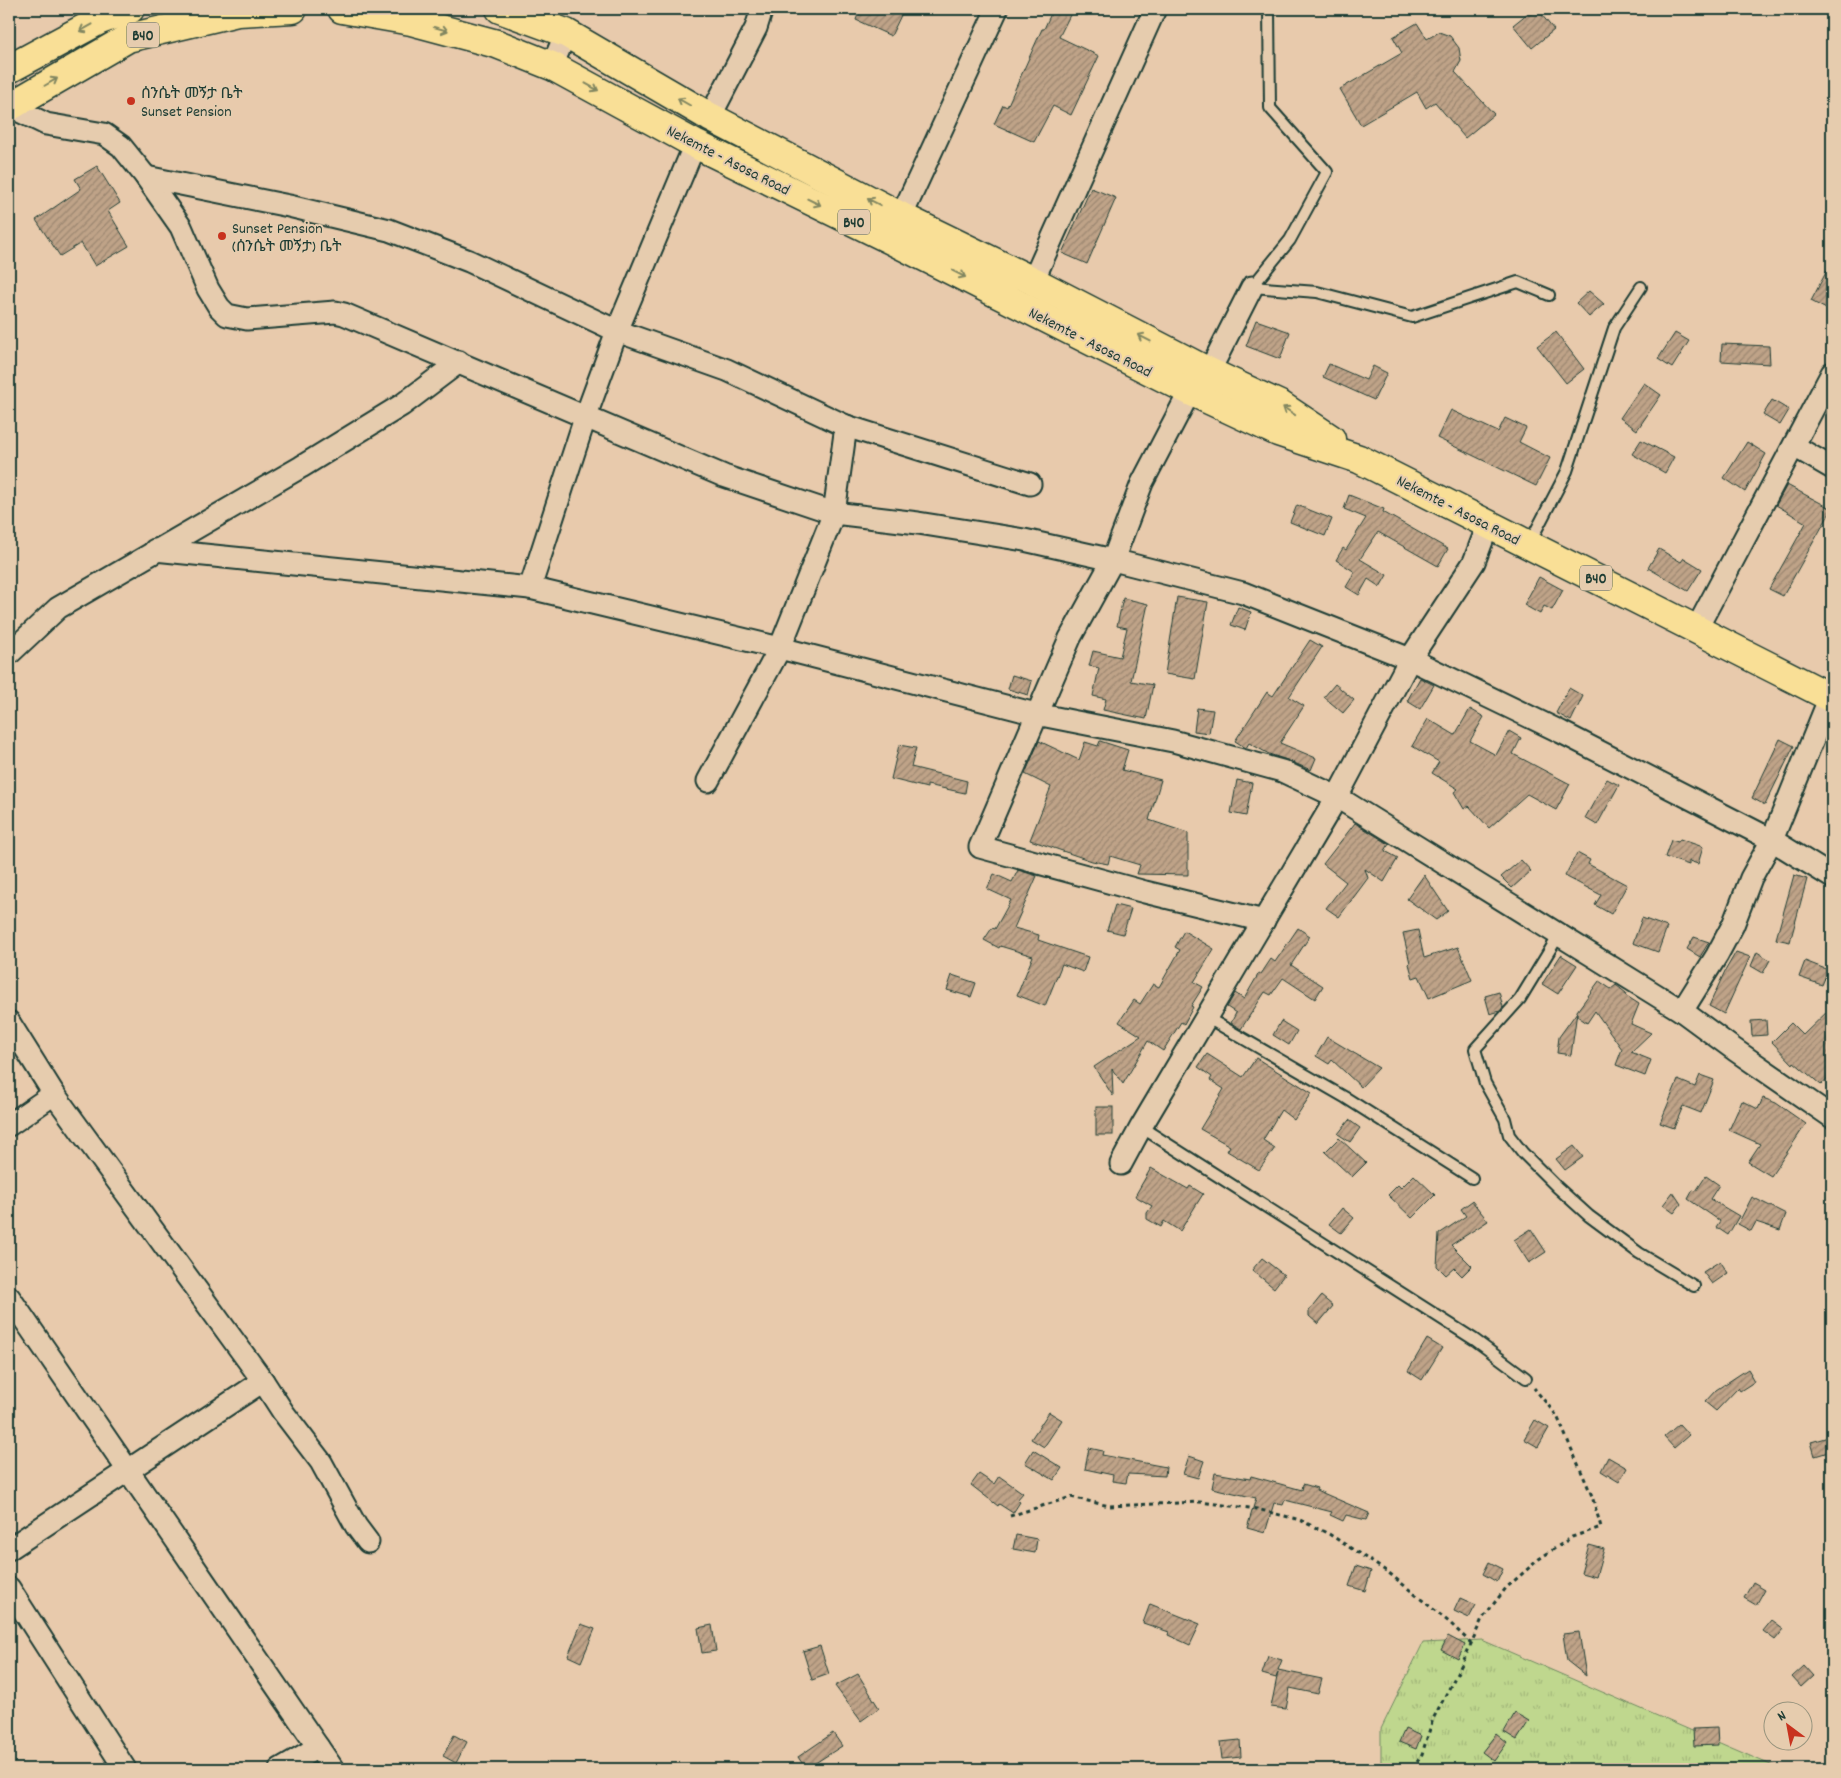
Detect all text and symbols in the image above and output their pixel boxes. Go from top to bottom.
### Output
road number: B40 [127,22,159,48]
one-way arrow [79,23,93,33]
one-way arrow [433,24,449,34]
one-way arrow [43,77,58,87]
place label: ሰንሴት መኝታ ቤት Sunset Pension [141,83,243,124]
one-way arrow [584,83,599,92]
marker: ሰንሴት መኝታ ቤት Sunset Pension [125,95,137,107]
one-way arrow [678,96,692,106]
street label: Nekemte - Asosa Road [662,120,794,202]
one-way arrow [867,197,882,207]
one-way arrow [806,198,821,207]
road number: B40 [838,210,870,234]
place label: Sunset Pension (ሰንሴት መኝታ) ቤት [232,218,342,259]
marker: Sunset Pension (ሰንሴት መኝታ) ቤት [216,230,228,242]
one-way arrow [952,269,967,279]
street label: Nekemte - Asosa Road [1024,302,1156,384]
one-way arrow [1137,333,1152,343]
one-way arrow [1283,406,1297,416]
street label: Nekemte - Asosa Road [1392,470,1524,552]
road number: B40 [1580,566,1612,590]
north arrow [1764,1700,1814,1750]
text: N [1774,1706,1790,1727]

